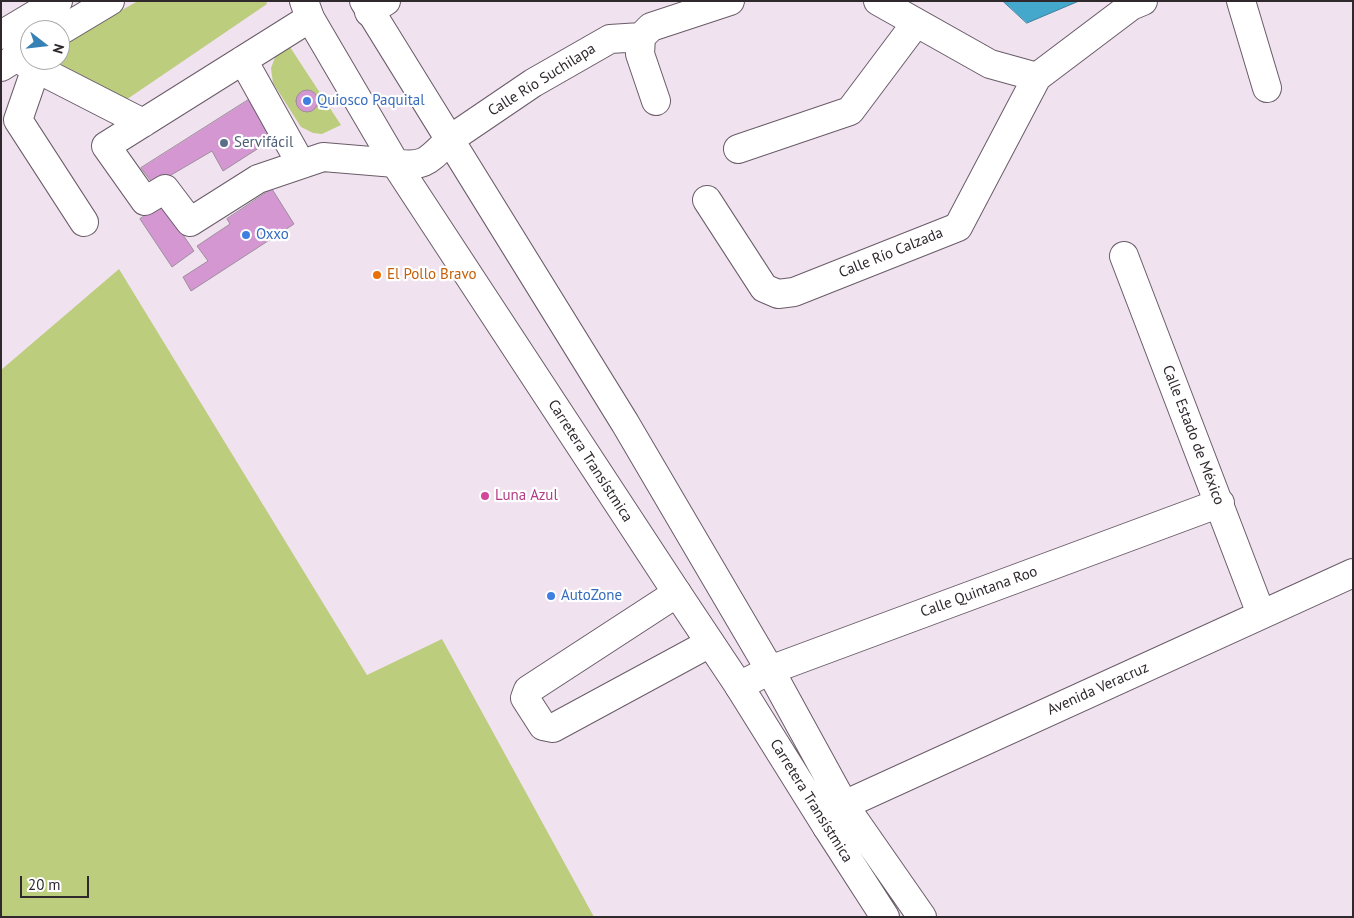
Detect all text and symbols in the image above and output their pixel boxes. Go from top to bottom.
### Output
north arrow [20,20,70,70]
street label: Calle Río Suchilapa [485,40,599,120]
text: N [49,42,68,56]
place label: Quiosco Paquital [317,92,425,110]
marker: Quiosco Paquital [301,95,313,107]
place label: Servifácil [234,134,293,152]
marker: Servifácil [218,137,230,149]
street label: Calle Río Calzada [836,224,946,282]
place label: Oxxo [256,226,289,244]
marker: Oxxo [240,229,252,241]
place label: El Pollo Bravo [387,266,477,284]
marker: El Pollo Bravo [371,269,383,281]
street label: Calle Estado de México [1158,363,1228,507]
street label: Carretera Transístmica [544,396,636,526]
place label: Luna Azul [495,487,558,505]
marker: Luna Azul [479,490,491,502]
street label: Calle Quintana Roo [918,562,1040,622]
place label: AutoZone [561,587,622,605]
marker: AutoZone [545,590,557,602]
street label: Avenida Veracruz [1044,659,1152,719]
street label: Carretera Transístmica [766,736,856,866]
scale bar [22,866,91,898]
text: 20 m [28,875,61,894]

